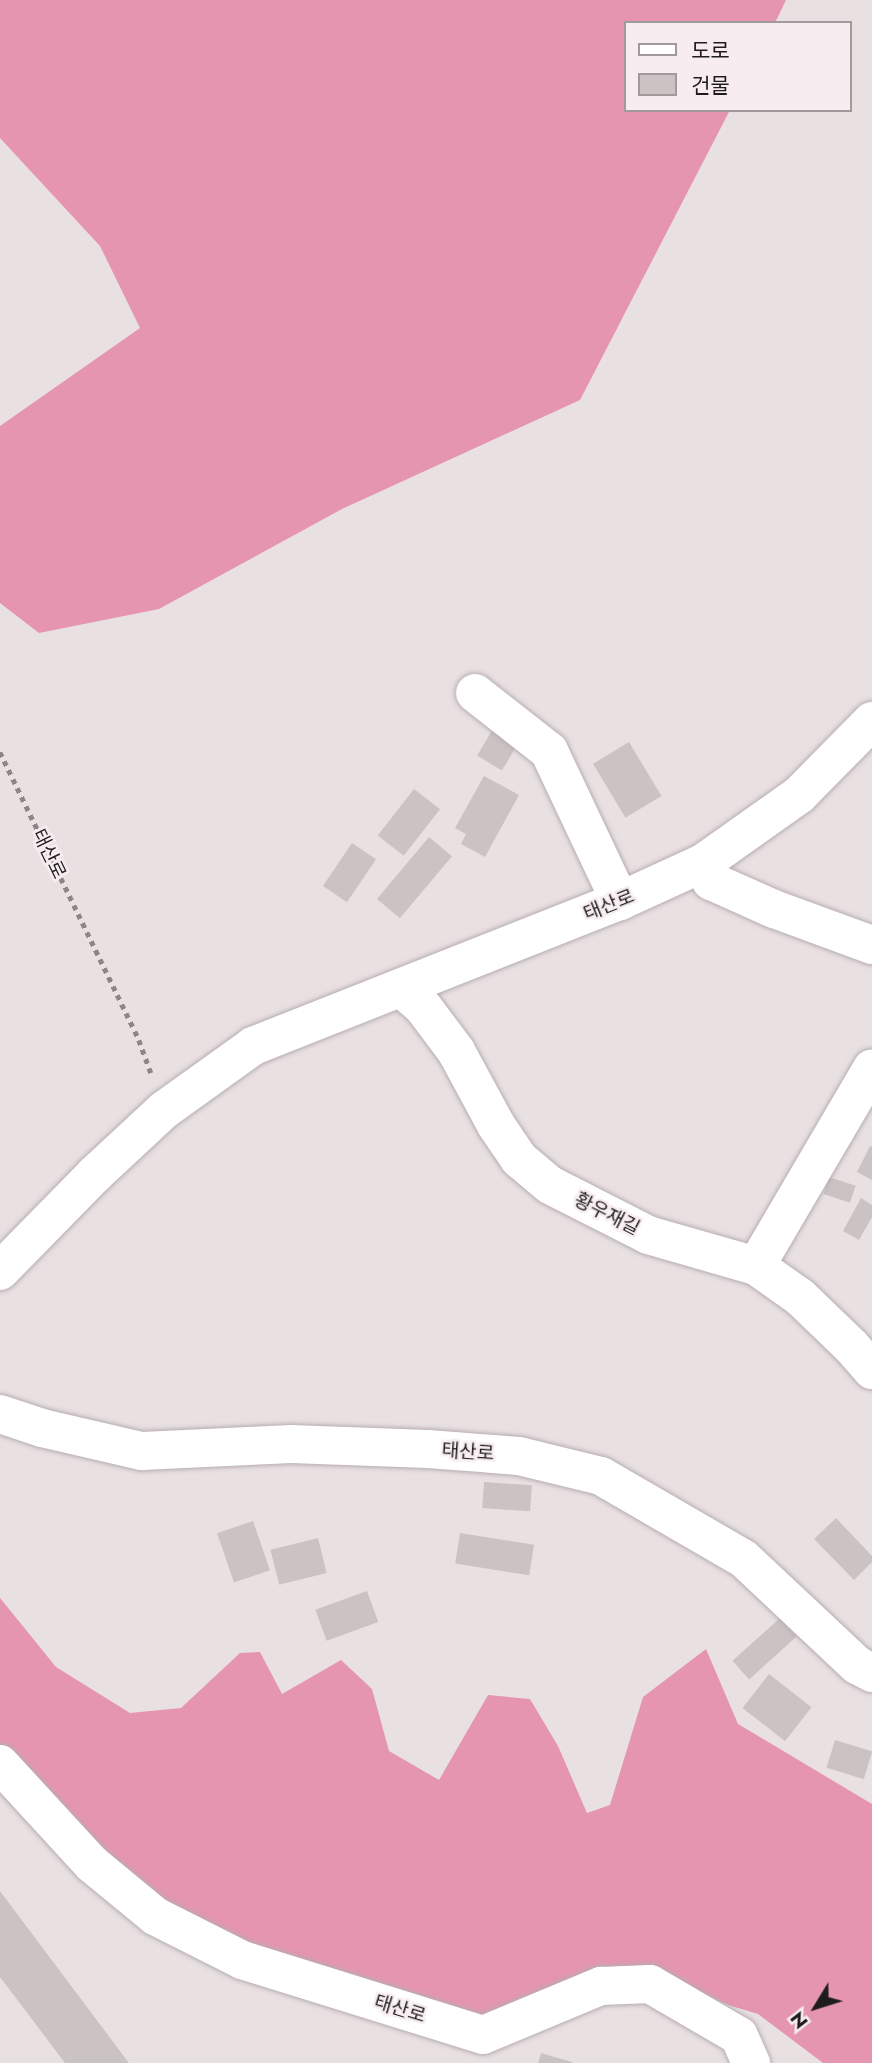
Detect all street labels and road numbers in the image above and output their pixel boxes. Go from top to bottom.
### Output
street label: 태산로 [27,825,71,883]
street label: 태산로 [580,885,638,925]
street label: 황우재길 [571,1188,643,1240]
street label: 태산로 [441,1439,495,1465]
street label: 태산로 [372,1990,428,2028]

